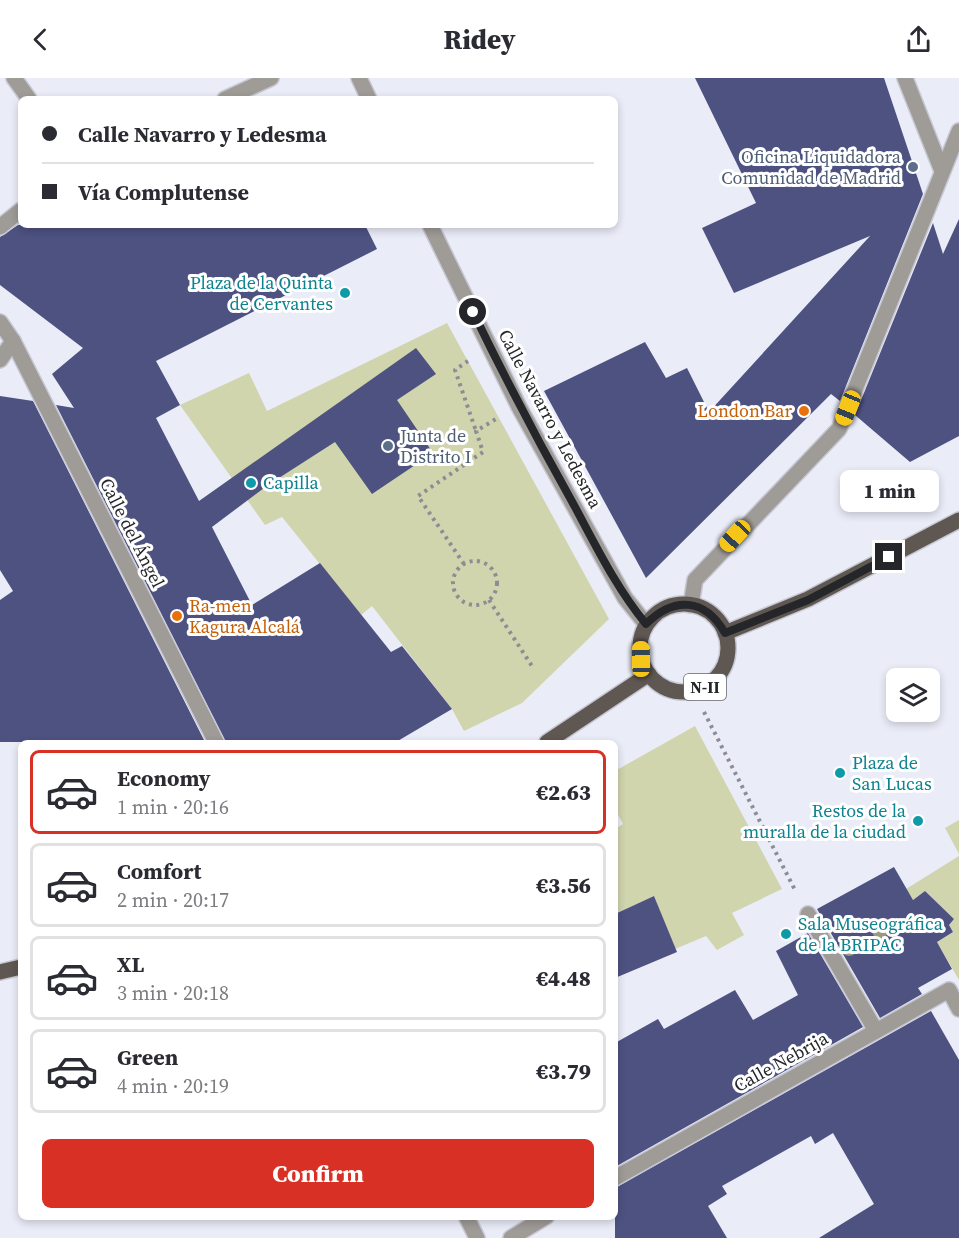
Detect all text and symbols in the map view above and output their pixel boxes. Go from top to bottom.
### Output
text: Ridey [444,21,515,58]
icon: back [24,23,57,56]
icon: share [902,23,935,56]
text: Calle Navarro y Ledesma [78,119,327,149]
place label: Oficina Liquidadora Comunidad de Madrid [721,144,902,190]
marker: Oficina Liquidadora Comunidad de Madrid [906,160,920,174]
text: Vía Complutense [78,177,249,207]
place label: Plaza de la Quinta de Cervantes [190,270,334,316]
marker: Plaza de la Quinta de Cervantes [338,286,352,300]
route start [459,298,486,325]
street label: Calle Navarro y Ledesma [493,325,609,513]
car [833,388,863,428]
place label: London Bar [697,398,792,423]
marker: London Bar [797,404,811,418]
place label: Junta de Distrito I [399,423,471,469]
marker: Junta de Distrito I [381,439,395,453]
place label: Capilla [263,470,320,495]
callout: 1 min [840,470,938,512]
street label: Calle del Ángel [94,474,171,592]
marker: Capilla [244,476,258,490]
text: 1 min [863,477,916,505]
car [716,517,754,555]
route end [875,543,902,570]
place label: Ra-men Kagura Alcalá [189,593,301,639]
marker: Ra-men Kagura Alcalá [170,609,184,623]
car [632,641,650,677]
map controls [886,668,940,722]
button: layers [886,668,940,722]
road number: N-II [684,674,726,700]
place label: Plaza de San Lucas [852,750,932,796]
text: Economy [117,763,211,793]
icon: car [45,765,99,819]
marker: Plaza de San Lucas [833,766,847,780]
text: €2.63 [536,777,591,807]
text: 1 min · 20:16 [117,793,229,821]
place label: Restos de la muralla de la ciudad [743,798,907,844]
marker: Restos de la muralla de la ciudad [911,814,925,828]
text: Comfort [117,856,201,886]
icon: car [45,858,99,912]
text: €3.56 [536,870,591,900]
text: 2 min · 20:17 [117,886,229,914]
place label: Sala Museográfica de la BRIPAC [798,911,944,957]
marker: Sala Museográfica de la BRIPAC [779,927,793,941]
text: XL [117,949,144,979]
icon: car [45,951,99,1005]
text: €4.48 [536,963,591,993]
text: 3 min · 20:18 [117,979,229,1007]
street label: Calle Nebrija [729,1025,833,1098]
text: Green [117,1042,178,1072]
icon: car [45,1044,99,1098]
text: €3.79 [536,1056,591,1086]
text: 4 min · 20:19 [117,1072,229,1100]
button: Confirm [42,1139,594,1208]

